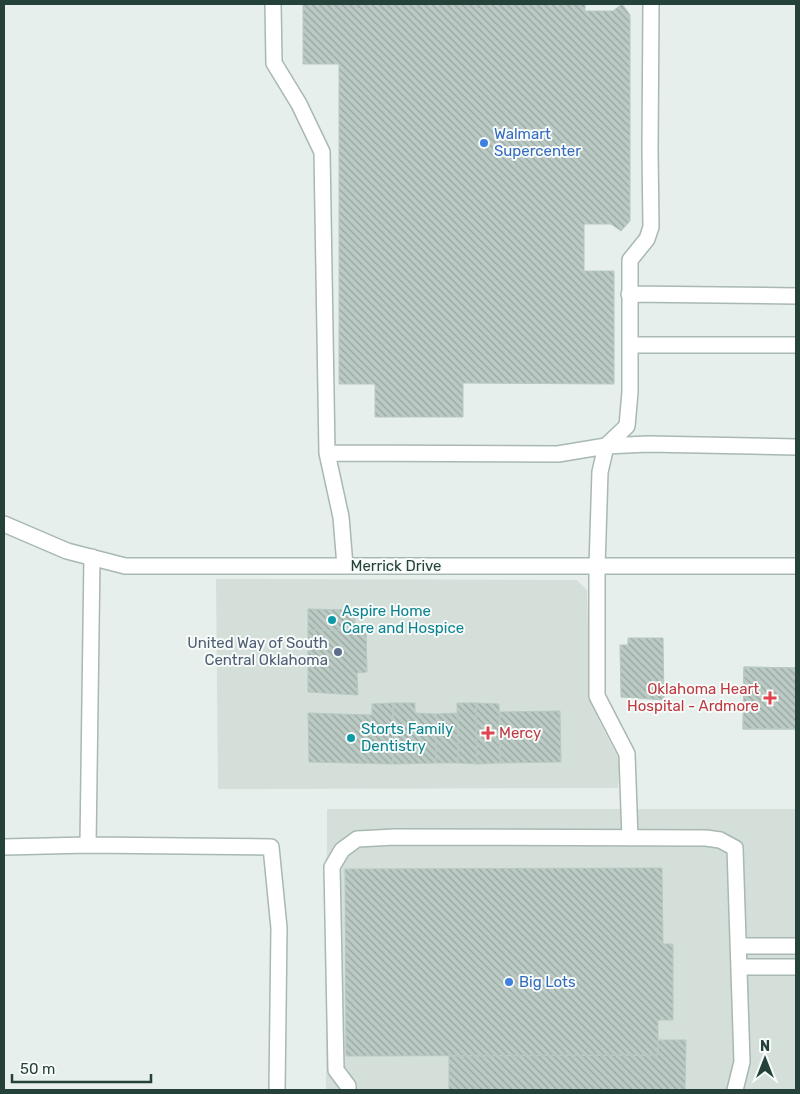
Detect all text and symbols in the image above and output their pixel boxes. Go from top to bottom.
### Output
place label: Walmart Supercenter [494,125,581,160]
marker: Walmart Supercenter [478,137,490,149]
street label: Merrick Drive [351,557,442,575]
place label: Aspire Home Care and Hospice [342,602,464,637]
marker: Aspire Home Care and Hospice [326,614,338,626]
place label: United Way of South Central Oklahoma [187,634,328,669]
marker: United Way of South Central Oklahoma [332,646,344,658]
place label: Oklahoma Heart Hospital - Ardmore [627,680,759,715]
marker: Oklahoma Heart Hospital - Ardmore [763,691,777,705]
place label: Storts Family Dentistry [361,720,453,755]
place label: Mercy [499,724,541,742]
marker: Mercy [481,726,495,740]
marker: Storts Family Dentistry [345,732,357,744]
place label: Big Lots [519,973,576,991]
marker: Big Lots [503,976,515,988]
north arrow [740,1034,790,1084]
text: N [760,1038,770,1055]
scale bar [12,1052,151,1084]
text: 50 m [20,1060,55,1078]

